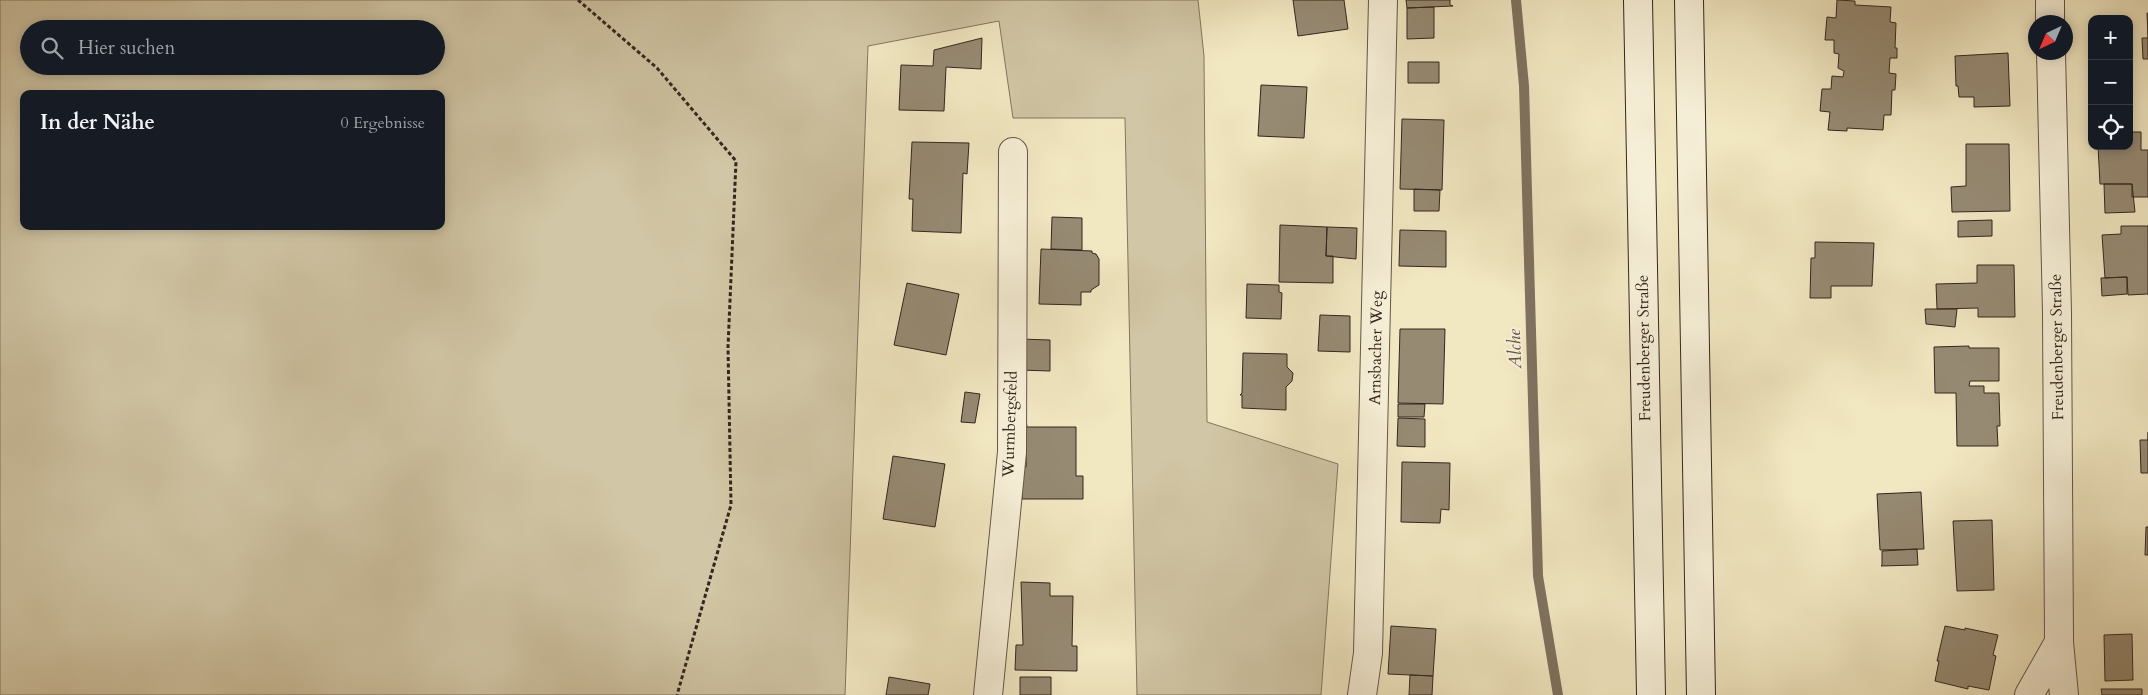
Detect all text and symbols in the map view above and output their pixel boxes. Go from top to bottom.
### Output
north arrow [2028,15,2073,60]
map controls [2088,15,2133,150]
button: + [2088,15,2133,60]
search box [20,20,445,75]
icon: search [38,34,66,62]
text: Hier suchen [78,35,175,61]
button: − [2088,60,2133,105]
button: locate [2088,105,2133,150]
text: In der Nähe [40,108,155,137]
text: 0 Ergebnisse [340,112,425,134]
street label: Freudenberger Straße [2045,274,2069,420]
street label: Freudenberger Straße [1632,275,1656,421]
street label: Arnsbacher Weg [1364,291,1388,405]
water label: Alche [1502,327,1528,371]
street label: Wurmbergsfeld [997,370,1023,479]

